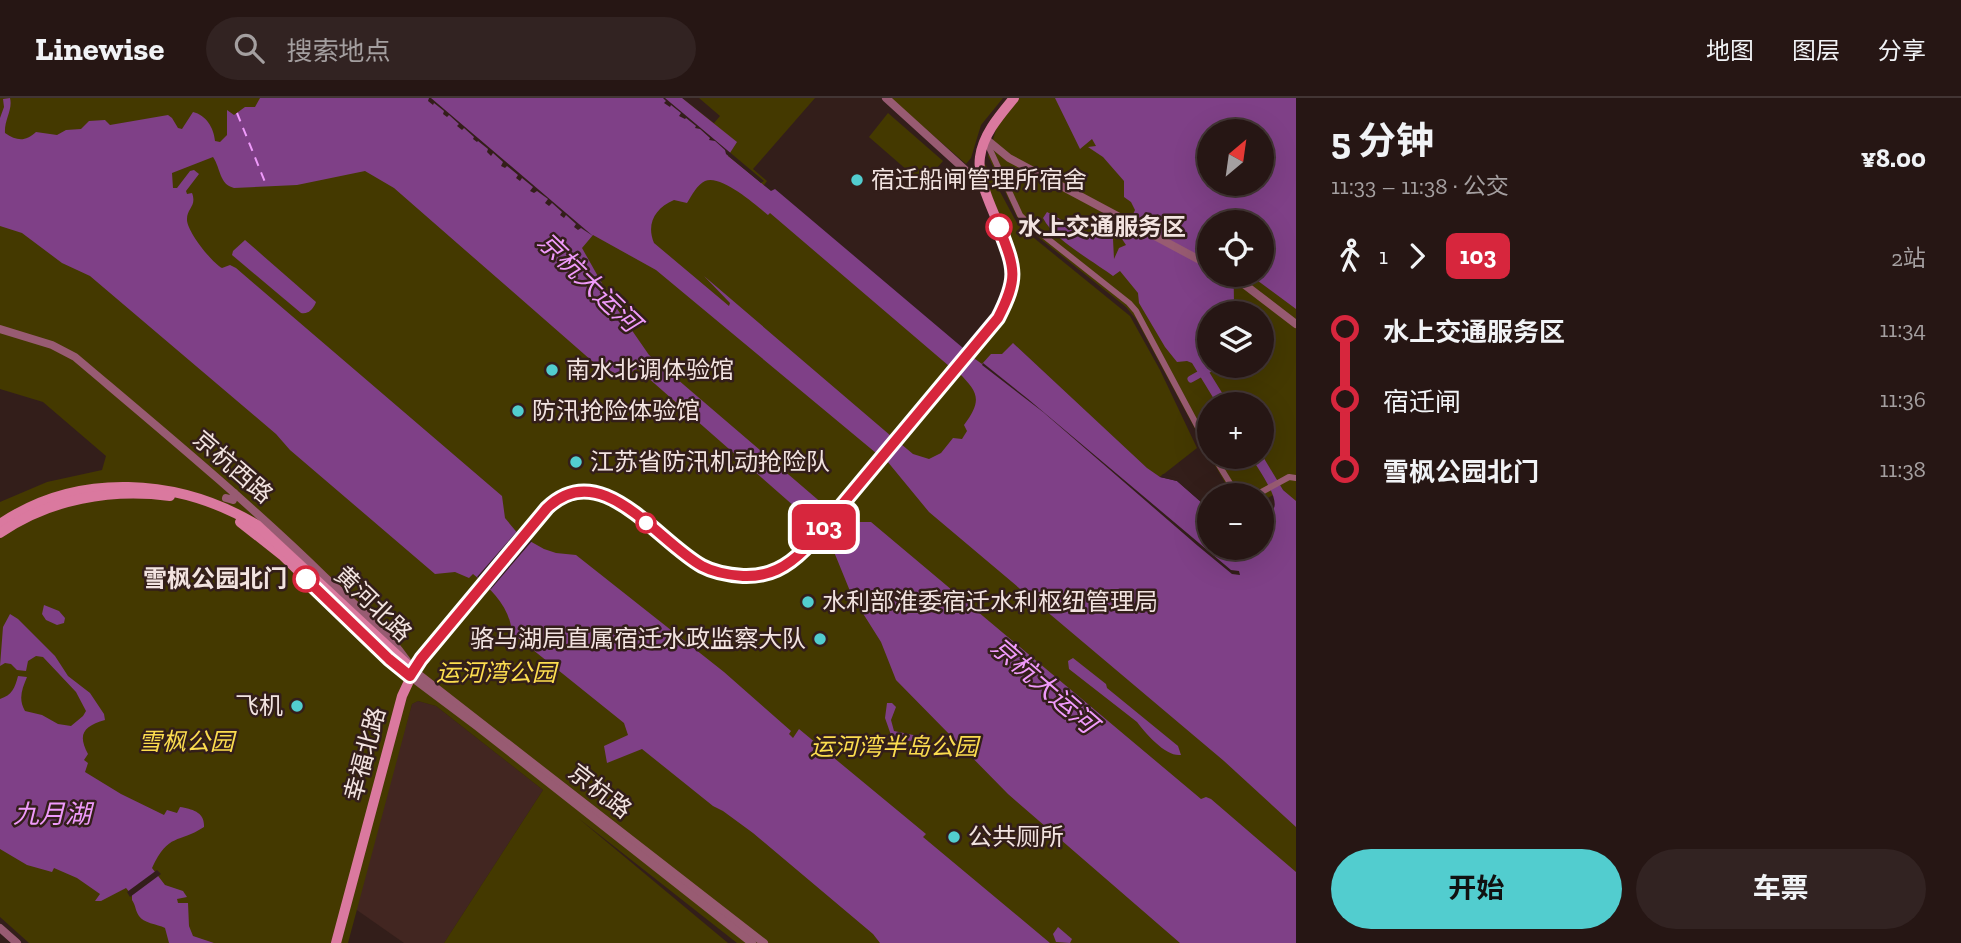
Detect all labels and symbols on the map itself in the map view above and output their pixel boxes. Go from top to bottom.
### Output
north arrow [1197,119,1274,196]
place label: 宿迁船闸管理所宿舍 [871,165,1087,194]
marker: 宿迁船闸管理所宿舍 [849,172,865,188]
place label: 水上交通服务区 [1018,212,1186,241]
marker: 水上交通服务区 [986,214,1012,240]
water label: 京杭大运河 [531,225,650,342]
place label: 南水北调体验馆 [566,355,734,384]
marker: 南水北调体验馆 [544,362,560,378]
place label: 防汛抢险体验馆 [532,396,700,425]
marker: 防汛抢险体验馆 [510,403,526,419]
street label: 京杭西路 [188,424,279,509]
place label: 江苏省防汛机动抢险队 [590,447,830,476]
marker: 江苏省防汛机动抢险队 [568,454,584,470]
line badge: 103 [784,504,864,550]
unlabelled marker [636,513,656,533]
street label: 黄河北路 [329,560,418,647]
place label: 雪枫公园北门 [143,564,287,593]
marker: 雪枫公园北门 [293,566,319,592]
place label: 水利部淮委宿迁水利枢纽管理局 [822,587,1158,616]
marker: 水利部淮委宿迁水利枢纽管理局 [800,594,816,610]
place label: 骆马湖局直属宿迁水政监察大队 [470,624,806,653]
water label: 京杭大运河 [984,630,1107,743]
marker: 骆马湖局直属宿迁水政监察大队 [812,631,828,647]
park label: 运河湾公园 [436,658,559,687]
place label: 飞机 [235,691,283,720]
marker: 飞机 [289,698,305,714]
street label: 幸福北路 [338,704,391,804]
park label: 雪枫公园 [138,727,237,756]
park label: 运河湾半岛公园 [810,732,981,761]
street label: 京杭路 [563,757,638,824]
water label: 九月湖 [13,798,95,830]
place label: 公共厕所 [968,822,1064,851]
marker: 公共厕所 [946,829,962,845]

